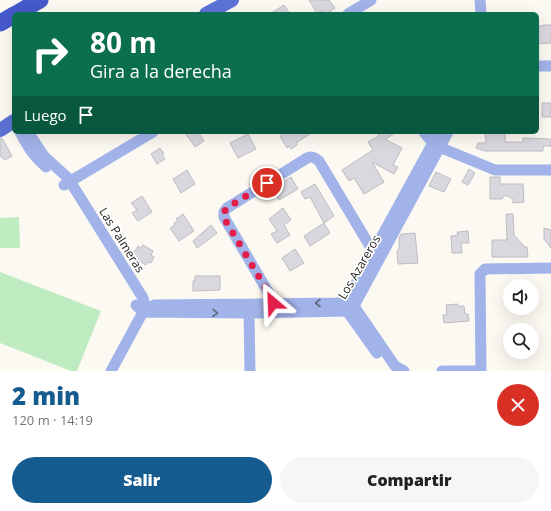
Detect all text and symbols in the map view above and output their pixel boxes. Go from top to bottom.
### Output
text: 80 m [90,23,157,61]
icon: right [24,28,76,80]
text: Gira a la derecha [90,59,232,83]
icon: arrive [75,104,97,126]
text: Luego [24,105,67,125]
pin [250,166,284,200]
icon: arrive [256,172,278,194]
street label: Las Palmeras [95,204,149,276]
street label: Los Azareros [334,231,384,302]
map controls [503,279,539,359]
button: sound [503,279,539,315]
position arrow [252,282,294,324]
one-way arrow [315,299,321,307]
one-way arrow [212,309,218,317]
button: search [503,323,539,359]
text: 2 min [12,379,80,412]
button: close [497,384,539,426]
text: 120 m · 14:19 [12,411,93,429]
button: Salir [12,457,272,503]
button: Compartir [280,457,539,503]

